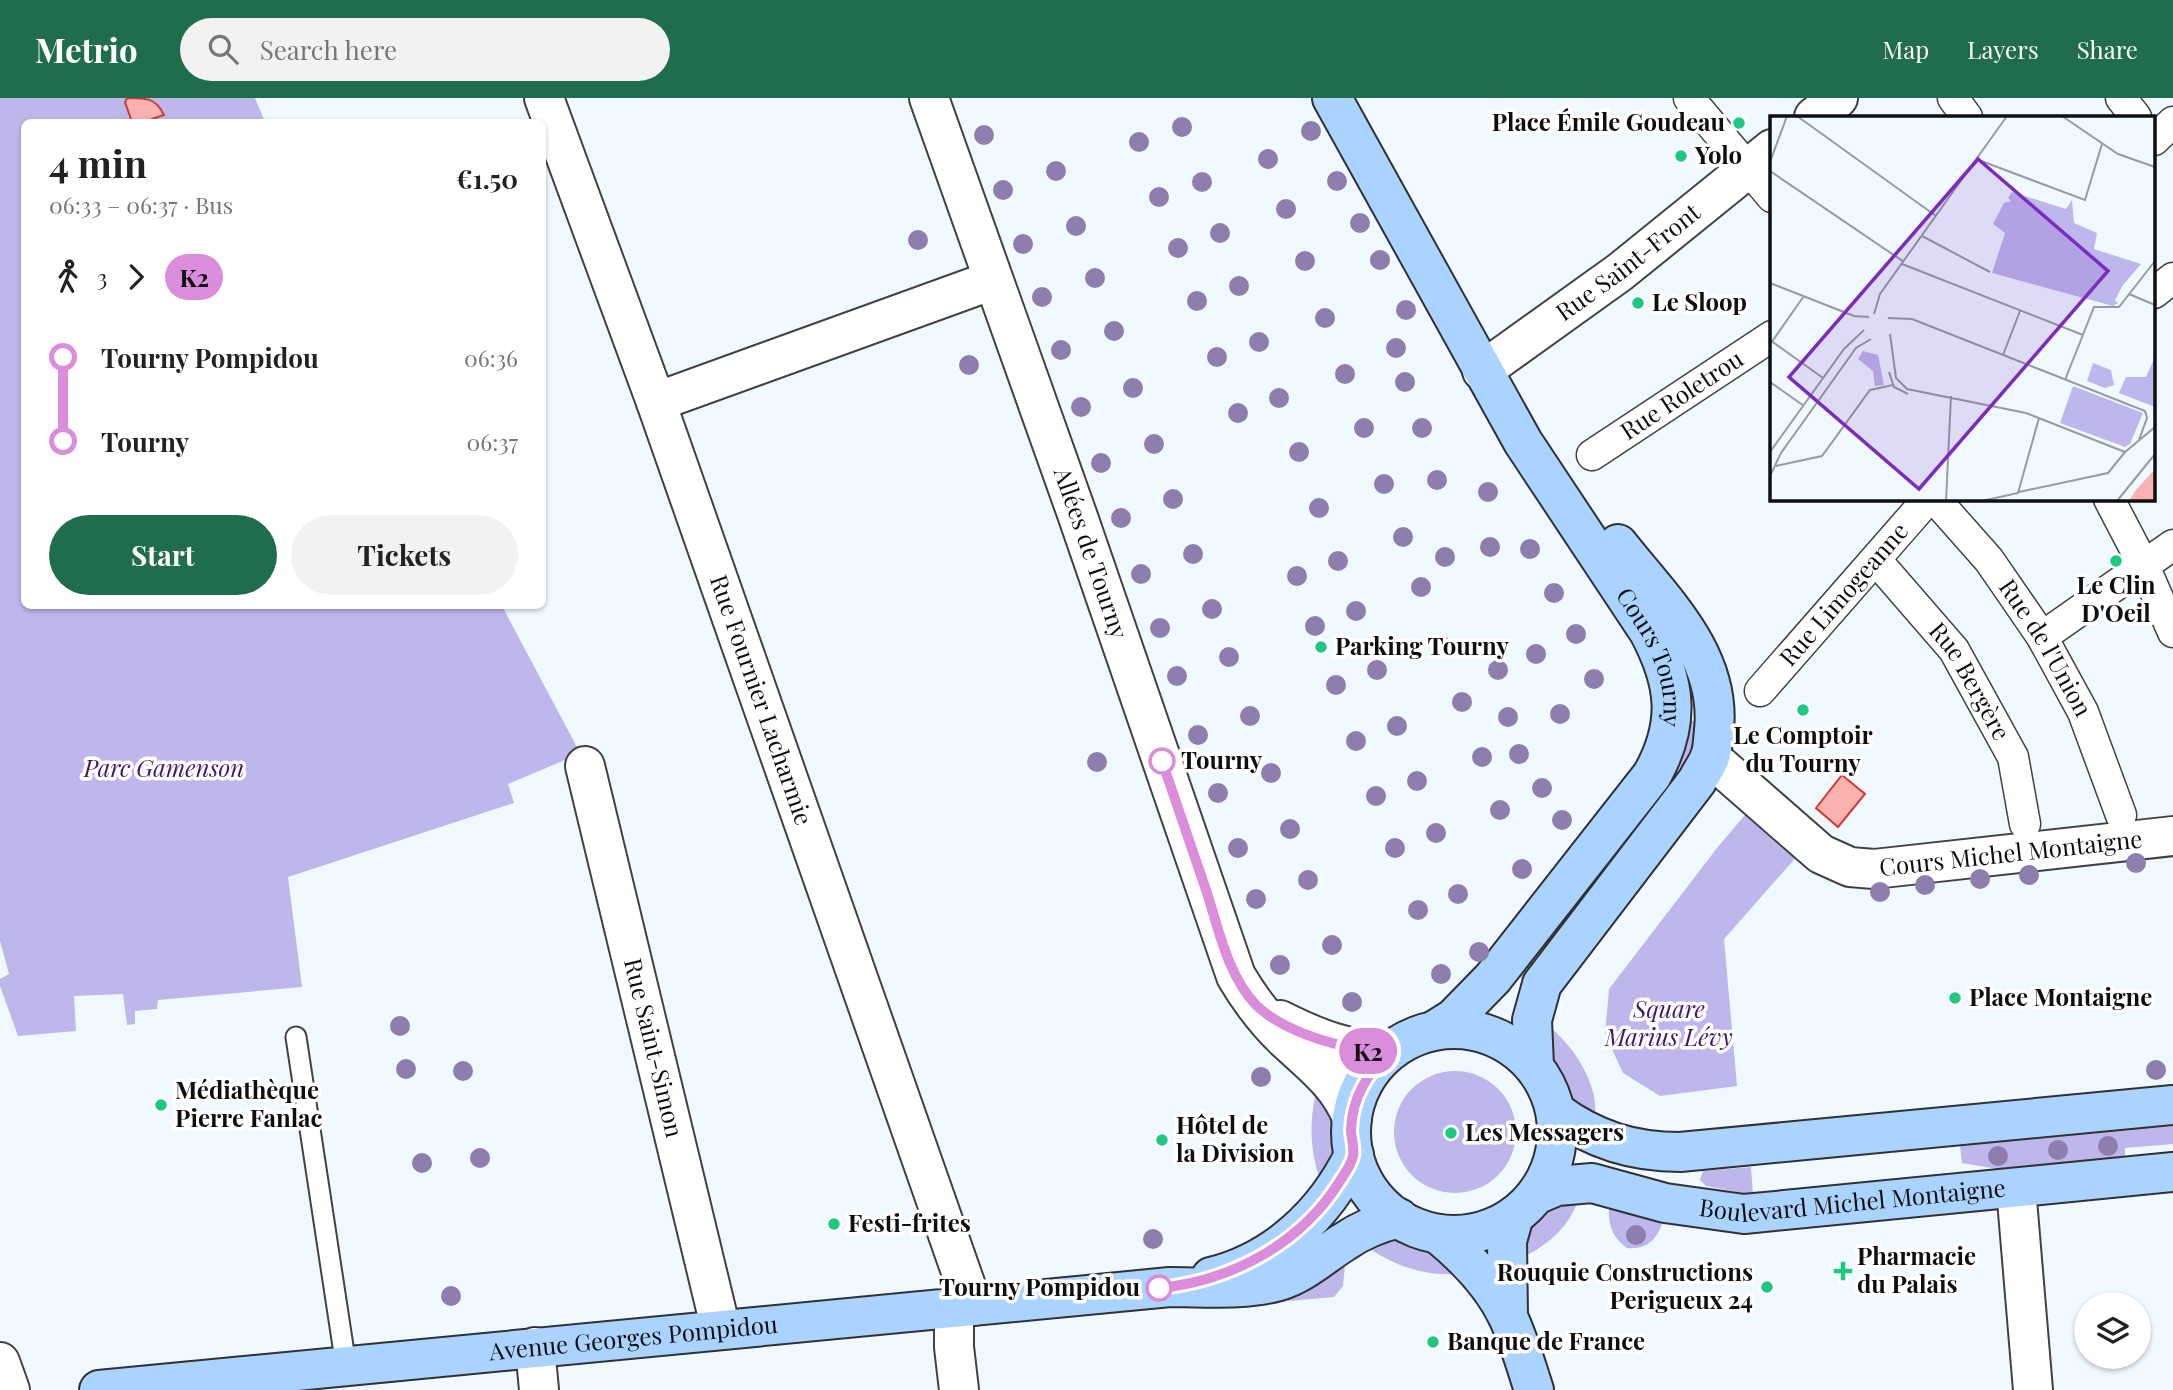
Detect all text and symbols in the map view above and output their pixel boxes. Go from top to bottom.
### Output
search box [180,18,670,81]
text: Metrio [35,27,138,71]
icon: search [204,30,242,68]
text: Search here [260,32,397,67]
text: Map [1883,33,1929,65]
text: Layers [1967,33,2039,65]
text: Share [2077,33,2138,65]
place label: Place Émile Goudeau [1492,105,1725,137]
marker: Place Émile Goudeau [1731,115,1747,131]
inset map [1770,116,2156,500]
text: 4 min [49,137,147,188]
place label: Yolo [1694,138,1742,170]
marker: Yolo [1673,148,1689,164]
text: €1.50 [456,161,518,196]
text: 06:33 – 06:37 · Bus [49,189,233,220]
street label: Rue Saint-Front [1549,195,1706,327]
icon: walk [49,258,87,296]
icon: forward [117,258,155,296]
text: 3 [97,261,107,292]
text: K2 [179,261,209,293]
place label: Le Sloop [1652,285,1747,317]
marker: Le Sloop [1630,295,1646,311]
text: Tourny Pompidou [101,340,319,375]
text: 06:36 [464,342,518,373]
street label: Rue Roletrou [1613,342,1749,446]
text: Tourny [101,424,189,459]
text: 06:37 [466,426,518,457]
street label: Allées de Tourny [1047,462,1137,642]
button: Start [49,515,277,595]
button: Tickets [291,515,518,595]
street label: Rue Limogeanne [1771,515,1914,672]
marker: Le Clin D'Oeil [2108,553,2124,569]
place label: Le Clin D'Oeil [2076,568,2156,628]
street label: Rue Fournier Lacharmie [704,570,821,829]
street label: Rue de l'Union [1993,572,2100,722]
street label: Cours Tourny [1610,581,1690,729]
street label: Rue Bergère [1923,615,2019,745]
place label: Parking Tourny [1335,629,1509,661]
marker: Parking Tourny [1313,639,1329,655]
marker: Le Comptoir du Tourny [1795,702,1811,718]
place label: Le Comptoir du Tourny [1733,718,1874,778]
place label: Tourny [1181,743,1263,775]
marker: Tourny [1149,748,1175,774]
park label: Parc Gamenson [83,751,244,783]
street label: Cours Michel Montaigne [1877,821,2144,882]
street label: Rue Saint-Simon [618,955,692,1140]
place label: Place Montaigne [1969,980,2152,1012]
marker: Place Montaigne [1947,990,1963,1006]
park label: Square Marius Lévy [1604,992,1733,1052]
line badge: K2 [1336,1028,1400,1074]
text: K2 [1353,1035,1383,1067]
place label: Médiathèque Pierre Fanlac [175,1073,323,1133]
marker: Médiathèque Pierre Fanlac [153,1097,169,1113]
place label: Hôtel de la Division [1176,1108,1294,1168]
place label: Les Messagers [1465,1115,1624,1147]
marker: Les Messagers [1443,1125,1459,1141]
marker: Hôtel de la Division [1154,1132,1170,1148]
street label: Boulevard Michel Montaigne [1697,1170,2007,1228]
place label: Festi-frites [848,1206,971,1238]
marker: Festi-frites [826,1216,842,1232]
place label: Pharmacie du Palais [1857,1239,1976,1299]
place label: Rouquie Constructions Perigueux 24 [1497,1255,1753,1315]
marker: Pharmacie du Palais [1835,1263,1851,1279]
place label: Tourny Pompidou [939,1270,1140,1302]
marker: Tourny Pompidou [1146,1275,1172,1301]
marker: Rouquie Constructions Perigueux 24 [1759,1279,1775,1295]
map controls [2074,1292,2151,1369]
button: layers [2074,1292,2151,1369]
street label: Avenue Georges Pompidou [487,1307,779,1366]
place label: Banque de France [1447,1324,1645,1356]
marker: Banque de France [1425,1334,1441,1350]

